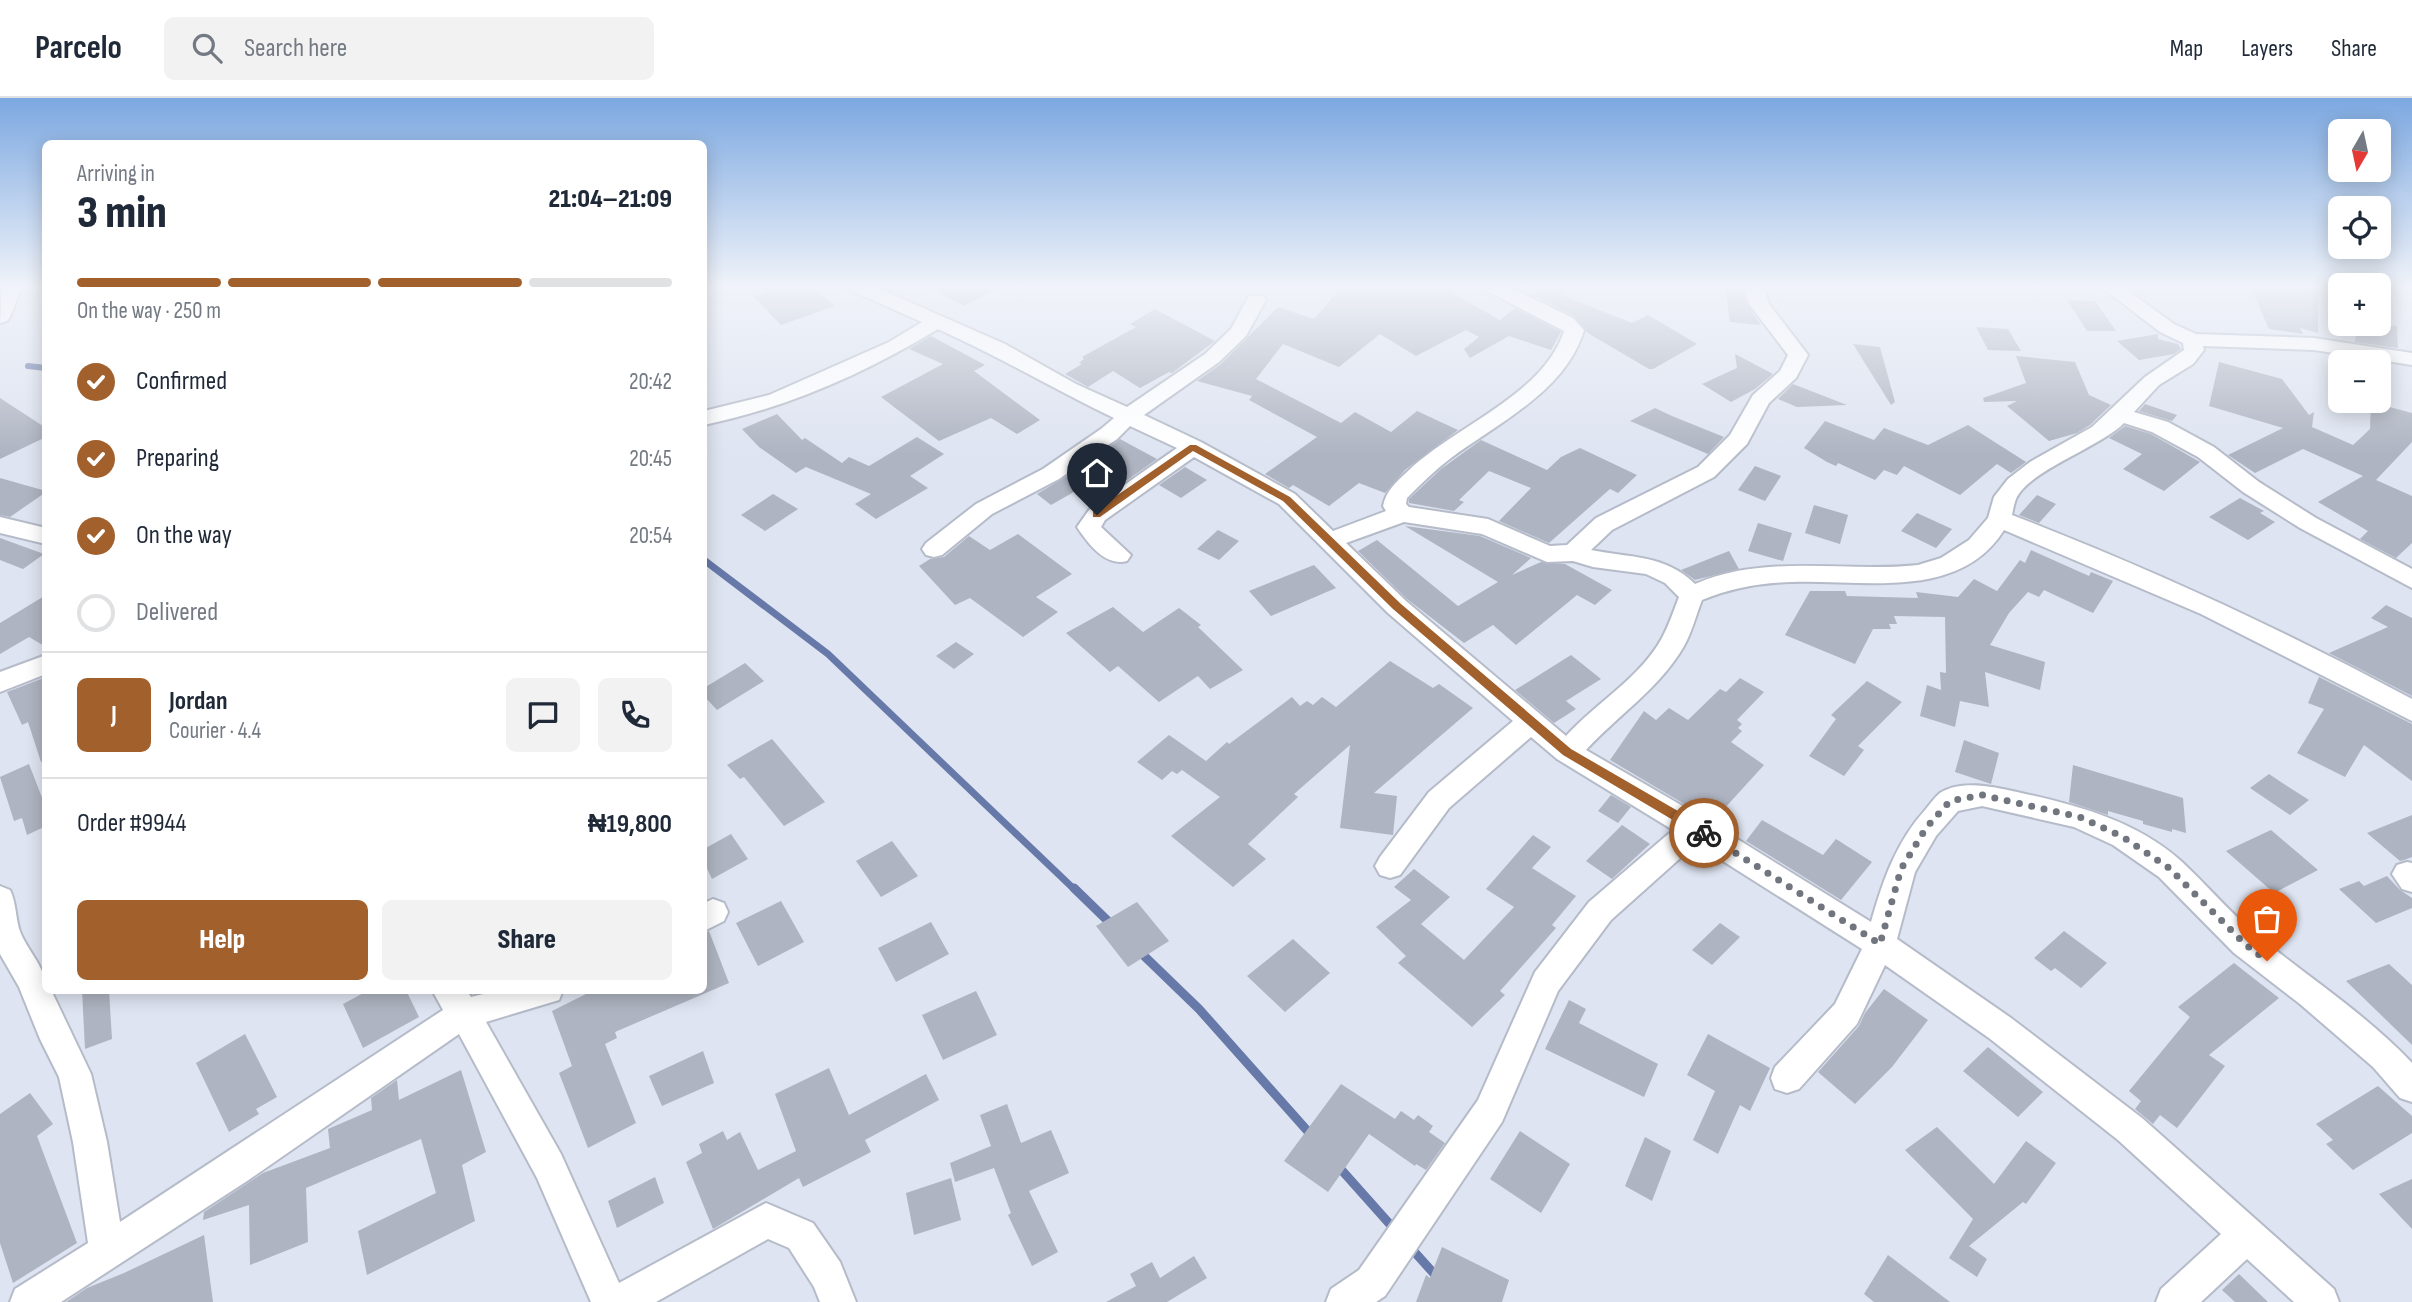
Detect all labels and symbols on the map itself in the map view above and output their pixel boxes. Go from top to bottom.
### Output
north arrow [2328,119,2390,182]
pin [1067,443,1127,515]
courier [1669,798,1739,868]
pin [2237,889,2297,961]

